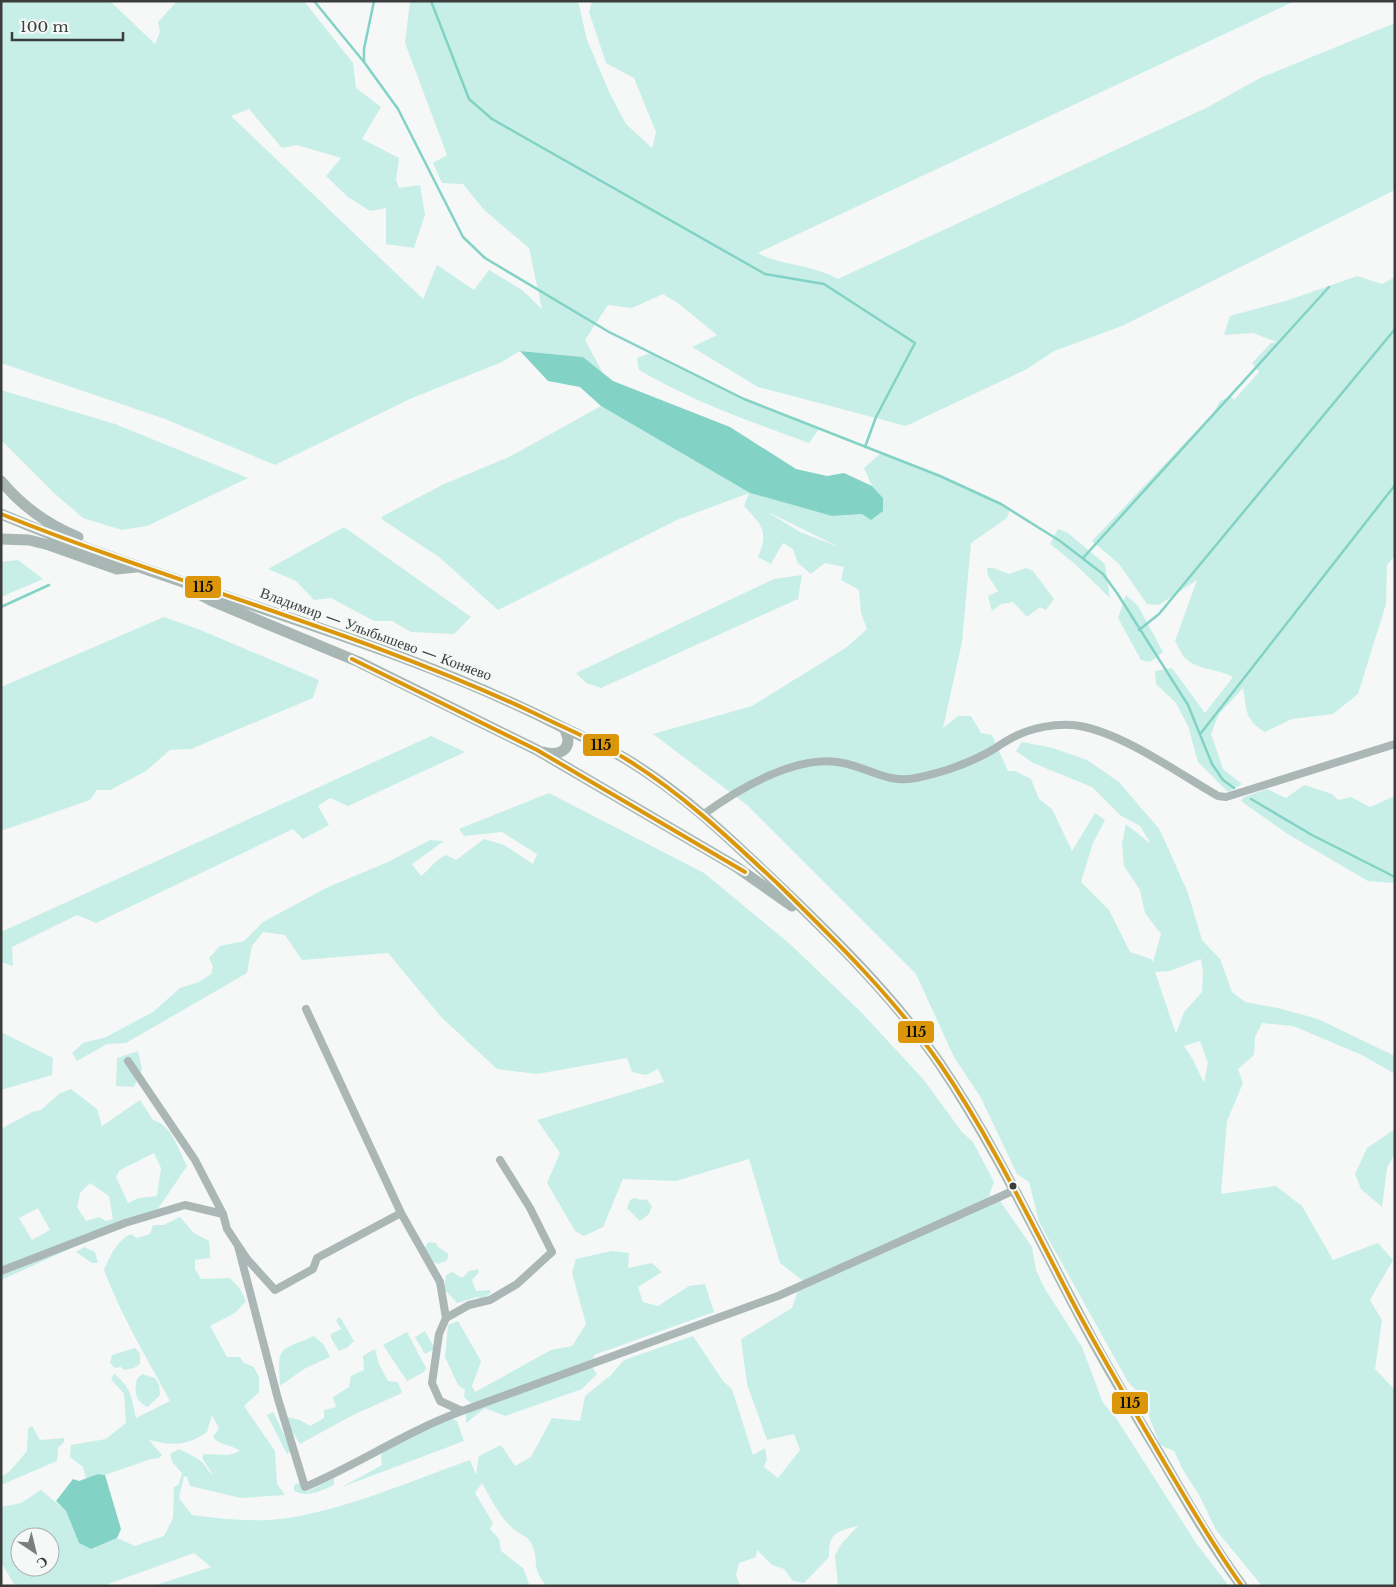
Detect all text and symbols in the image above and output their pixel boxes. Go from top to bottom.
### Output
scale bar [12,10,124,42]
text: 100 m [20,17,69,36]
line badge: 115 [184,575,222,599]
text: 115 [193,578,213,596]
street label: Владимир — Улыбышево — Коняево [258,583,495,684]
line badge: 115 [582,733,620,757]
text: 115 [591,736,611,754]
line badge: 115 [897,1020,935,1044]
text: 115 [906,1023,926,1041]
unlabelled marker [1008,1181,1018,1191]
line badge: 115 [1111,1391,1149,1415]
text: 115 [1120,1394,1140,1412]
north arrow [10,1527,60,1577]
text: С [33,1552,52,1573]

